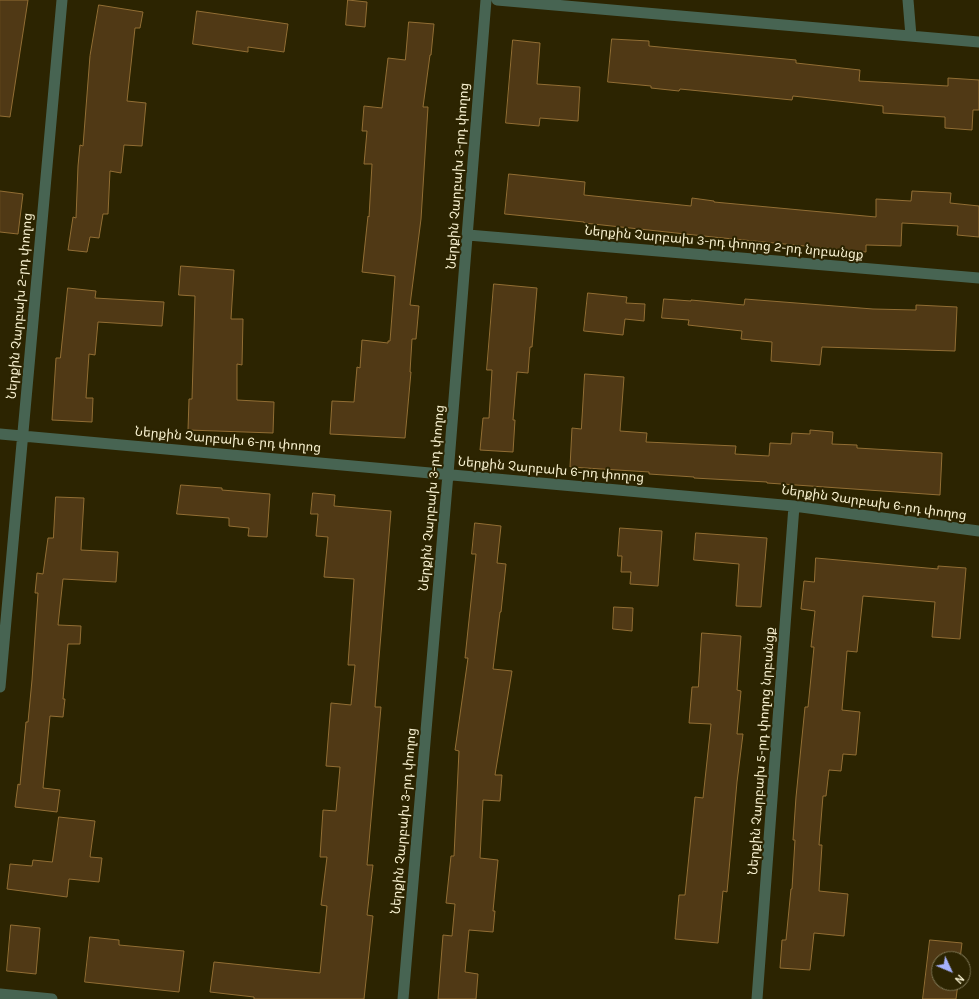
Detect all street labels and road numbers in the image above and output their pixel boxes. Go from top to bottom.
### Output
street label: Ներքին Չարբախ 3-րդ փողոց [444,82,472,270]
street label: Ներքին Չարբախ 2-րդ փողոց [4,212,36,400]
street label: Ներքին Չարբախ 3-րդ փողոց 2-րդ նրբանցք [584,223,864,263]
street label: Ներքին Չարբախ 3-րդ փողոց [416,404,448,592]
street label: Ներքին Չարբախ 6-րդ փողոց [134,424,322,456]
street label: Ներքին Չարբախ 6-րդ փողոց [457,454,645,486]
street label: Ներքին Չարբախ 6-րդ փողոց [780,482,968,524]
street label: Ներքին Չարբախ 5-րդ փողոց նրբանցք [746,627,778,875]
street label: Ներքին Չարբախ 3-րդ փողոց [388,727,420,915]

